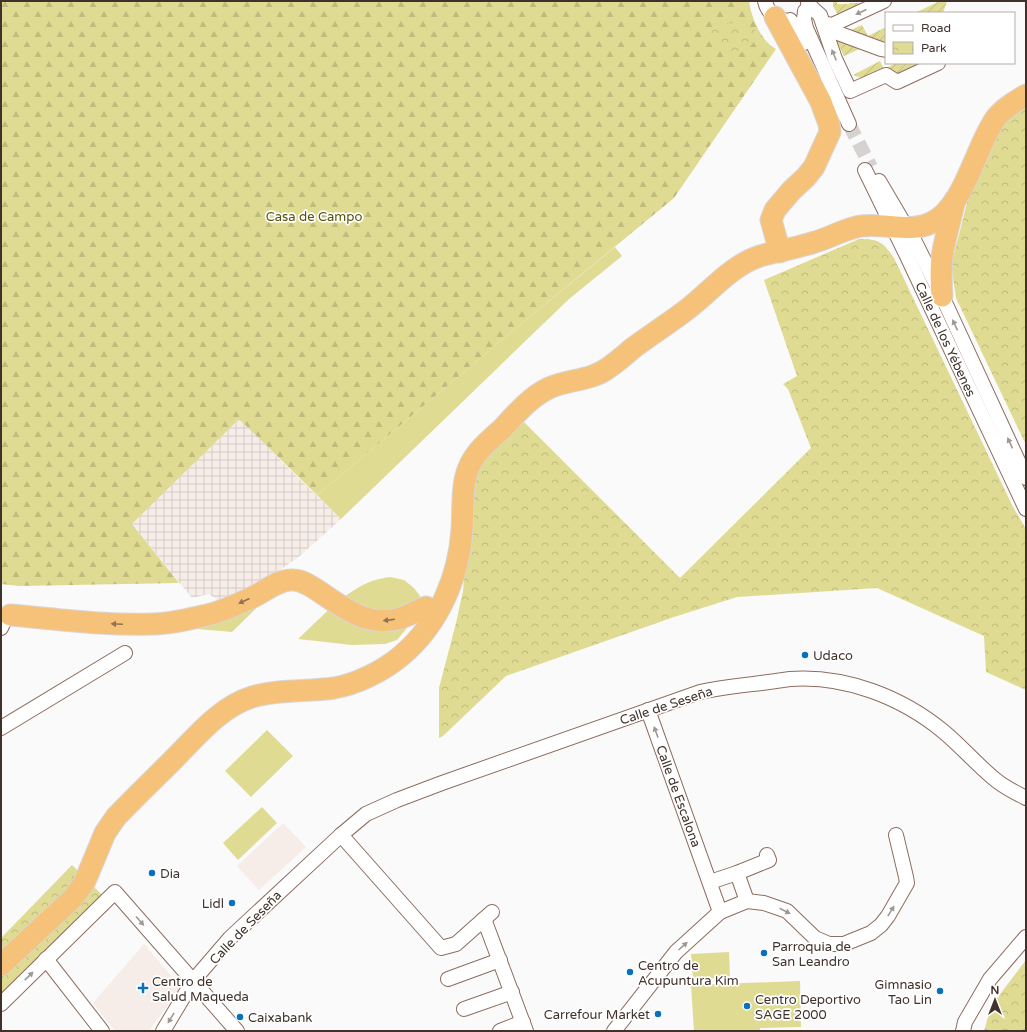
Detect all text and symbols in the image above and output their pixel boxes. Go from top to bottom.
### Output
one-way arrow [855,9,867,15]
legend [885,12,1015,64]
text: Road [921,21,951,35]
text: Park [921,41,947,55]
one-way arrow [831,50,837,61]
park label: Casa de Campo [266,209,362,225]
street label: Calle de los Yébenes [911,279,979,399]
one-way arrow [952,318,958,330]
one-way arrow [1007,437,1013,448]
one-way arrow [237,599,249,605]
one-way arrow [383,617,395,623]
one-way arrow [110,621,123,627]
place label: Udaco [813,648,853,664]
marker: Udaco [800,650,810,660]
street label: Calle de Seseña [618,683,715,728]
one-way arrow [652,725,658,737]
street label: Calle de Escalona [652,743,704,850]
place label: Dia [160,866,180,882]
marker: Dia [147,868,157,878]
street label: Calle de Seseña [206,887,285,968]
place label: Lidl [202,896,224,912]
marker: Lidl [227,898,237,908]
one-way arrow [887,905,894,917]
one-way arrow [779,908,790,914]
one-way arrow [136,916,145,926]
place label: Parroquia de San Leandro [772,939,851,970]
one-way arrow [678,942,688,951]
marker: Parroquia de San Leandro [759,948,769,958]
place label: Centro de Acupuntura Kim [638,958,739,989]
marker: Centro de Acupuntura Kim [625,967,635,977]
one-way arrow [24,971,34,981]
place label: Centro de Salud Maqueda [152,974,249,1005]
place label: Gimnasio Tao Lin [874,977,932,1008]
north arrow [975,980,1015,1020]
marker: Centro de Salud Maqueda [137,982,149,994]
text: N [991,984,999,997]
marker: Gimnasio Tao Lin [935,986,945,996]
place label: Centro Deportivo SAGE 2000 [755,992,861,1023]
marker: Centro Deportivo SAGE 2000 [742,1001,752,1011]
place label: Carrefour Market [544,1007,650,1023]
marker: Carrefour Market [653,1009,663,1019]
place label: Caixabank [248,1010,312,1026]
one-way arrow [167,1012,174,1024]
marker: Caixabank [235,1012,245,1022]

